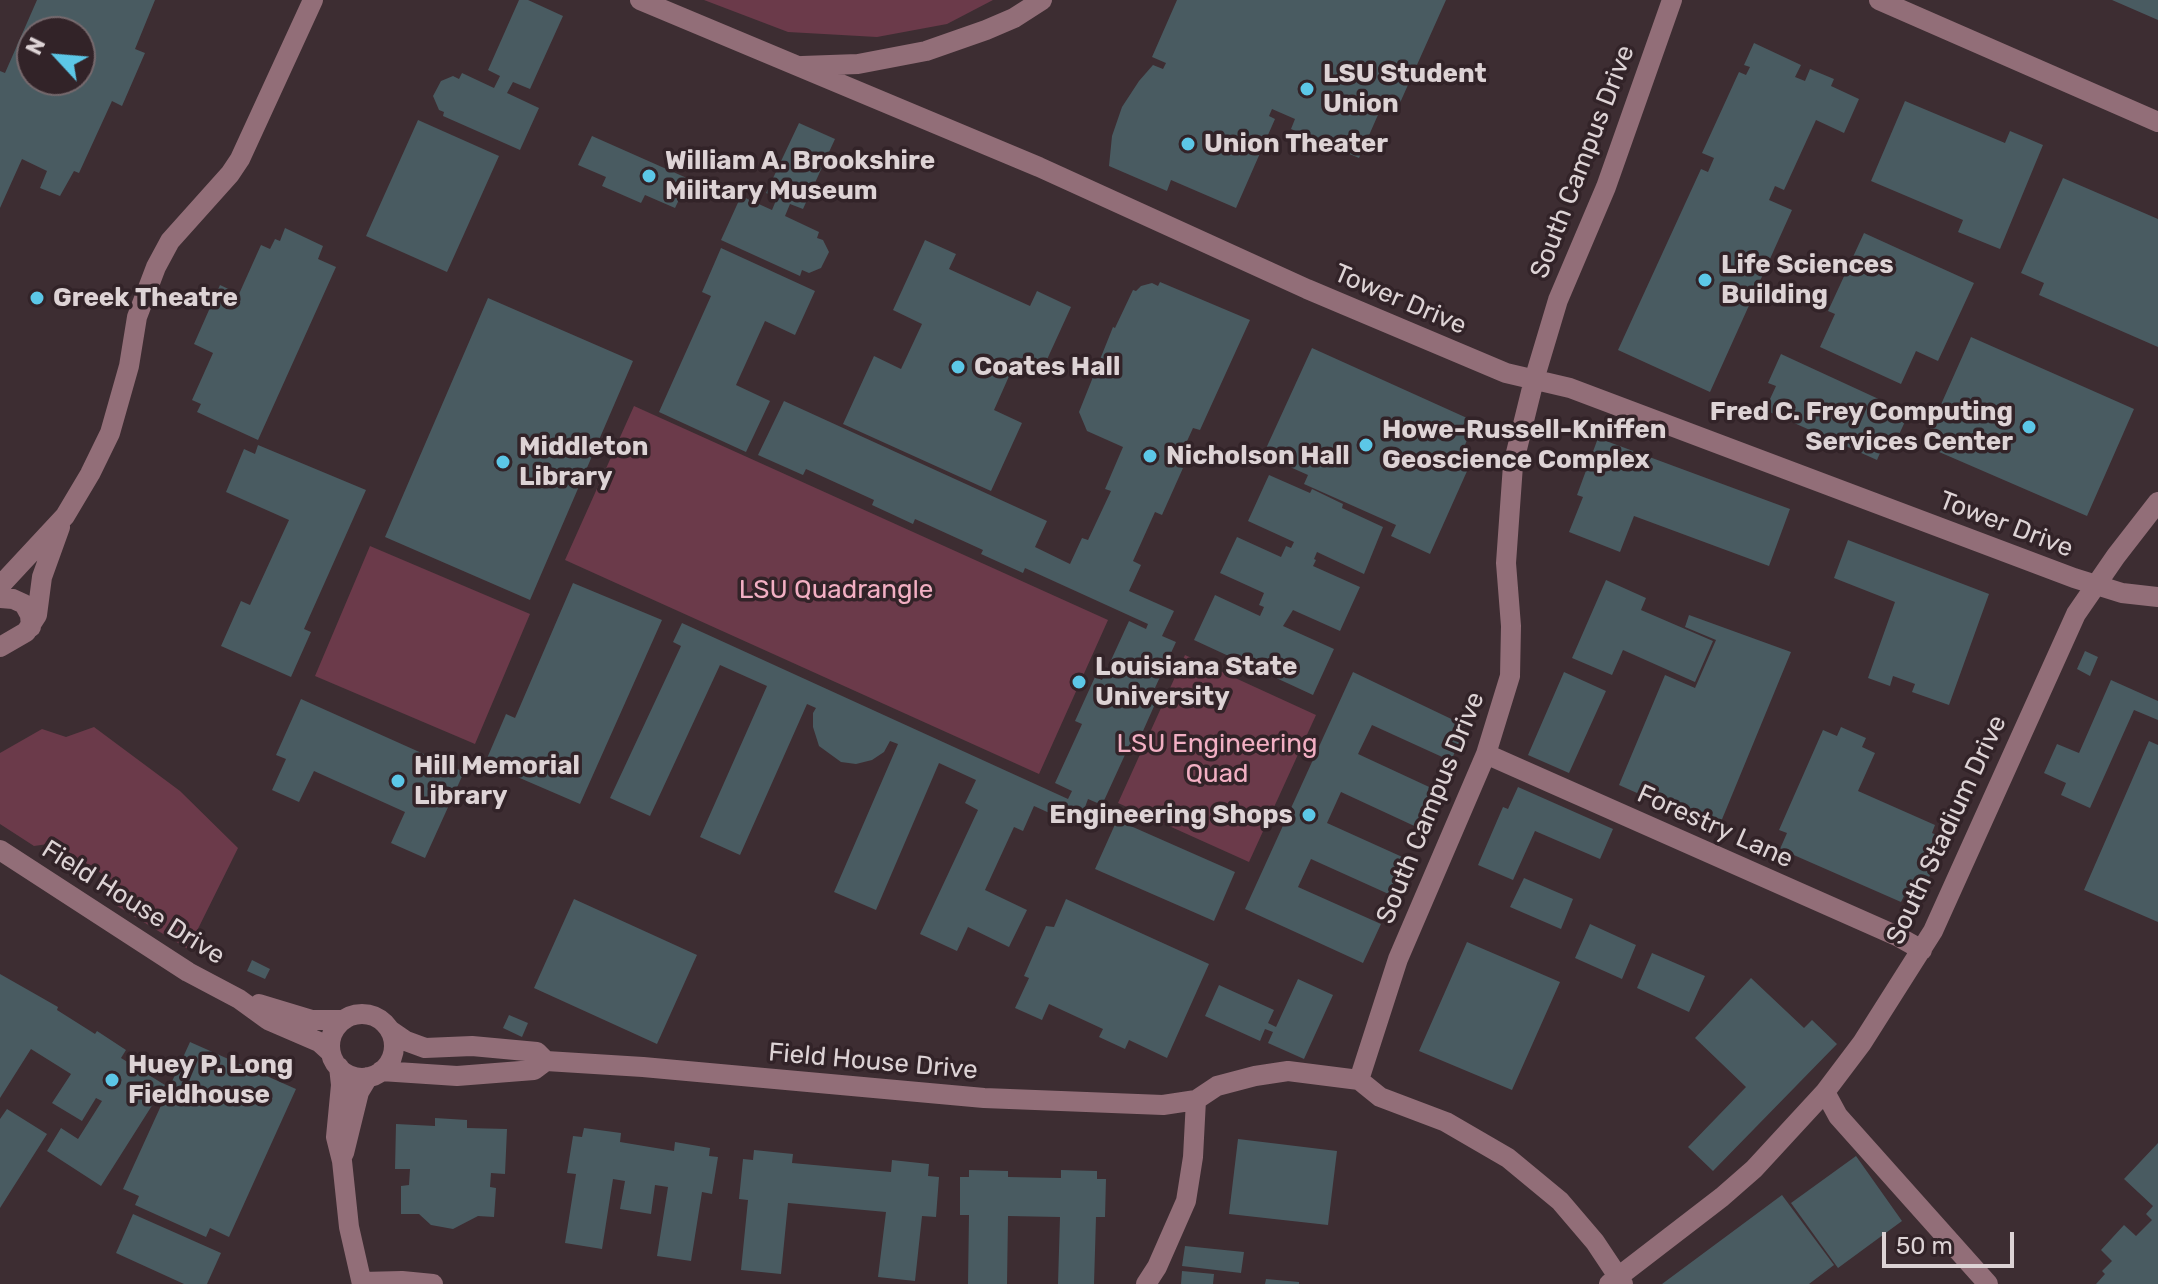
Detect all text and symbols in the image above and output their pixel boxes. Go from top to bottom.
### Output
north arrow [16,16,96,96]
text: N [20,33,51,59]
street label: South Campus Drive [1524,41,1642,283]
place label: LSU Student Union [1323,58,1487,120]
marker: LSU Student Union [1298,80,1316,98]
place label: Union Theater [1204,128,1388,160]
marker: Union Theater [1179,135,1197,153]
place label: William A. Brookshire Military Museum [665,145,935,206]
marker: William A. Brookshire Military Museum [640,167,658,185]
place label: Life Sciences Building [1721,249,1894,310]
street label: Tower Drive [1329,258,1471,342]
marker: Life Sciences Building [1696,271,1714,289]
place label: Greek Theatre [53,282,238,314]
marker: Greek Theatre [28,289,46,307]
place label: Coates Hall [974,351,1120,383]
marker: Coates Hall [949,358,967,376]
place label: Fred C. Frey Computing Services Center [1710,396,2013,458]
place label: Howe-Russell-Kniffen Geoscience Complex [1382,414,1666,476]
marker: Fred C. Frey Computing Services Center [2020,418,2038,436]
place label: Middleton Library [519,431,648,492]
marker: Howe-Russell-Kniffen Geoscience Complex [1357,436,1375,454]
place label: Nicholson Hall [1166,440,1350,472]
marker: Nicholson Hall [1141,447,1159,465]
marker: Middleton Library [494,453,512,471]
street label: Tower Drive [1935,485,2077,565]
park label: LSU Quadrangle [739,574,933,606]
place label: Louisiana State University [1095,651,1297,712]
marker: Louisiana State University [1070,673,1088,691]
street label: South Campus Drive [1370,688,1492,928]
street label: South Stadium Drive [1880,710,2014,950]
park label: LSU Engineering Quad [1116,728,1318,790]
place label: Hill Memorial Library [414,750,580,812]
marker: Hill Memorial Library [389,772,407,790]
street label: Forestry Lane [1632,779,1798,875]
place label: Engineering Shops [1049,799,1293,831]
marker: Engineering Shops [1300,806,1318,824]
street label: Field House Drive [36,834,230,972]
street label: Field House Drive [767,1037,979,1087]
place label: Huey P. Long Fieldhouse [128,1049,293,1110]
marker: Huey P. Long Fieldhouse [103,1071,121,1089]
scale bar [1886,1216,2018,1266]
text: 50 m [1896,1232,1953,1260]

